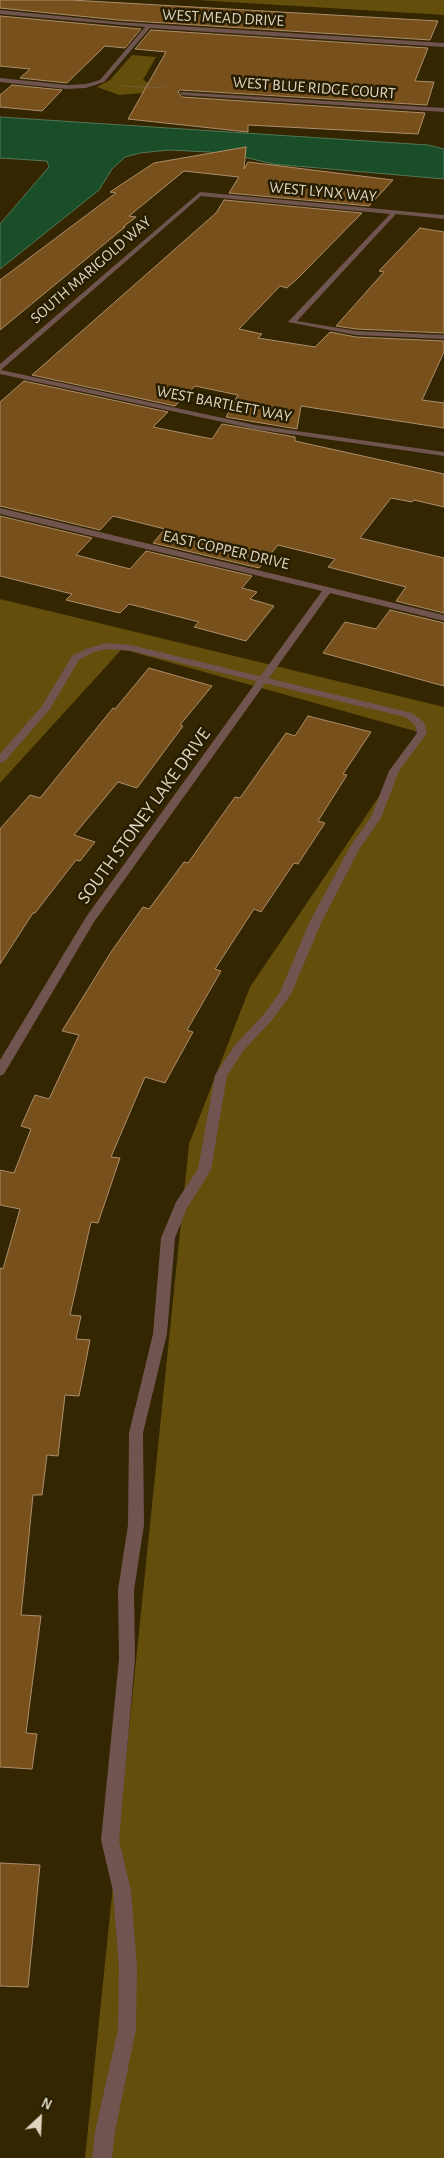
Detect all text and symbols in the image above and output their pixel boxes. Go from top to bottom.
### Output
street label: WEST MEAD DRIVE [161,5,285,31]
street label: WEST BLUE RIDGE COURT [232,73,396,103]
street label: WEST LYNX WAY [268,178,378,206]
street label: SOUTH MARIGOLD WAY [27,212,155,328]
street label: WEST BARTLETT WAY [155,381,293,427]
street label: EAST COPPER DRIVE [161,526,291,574]
street label: SOUTH STONEY LAKE DRIVE [72,724,216,908]
north arrow [15,2093,65,2143]
text: N [39,2096,54,2113]

